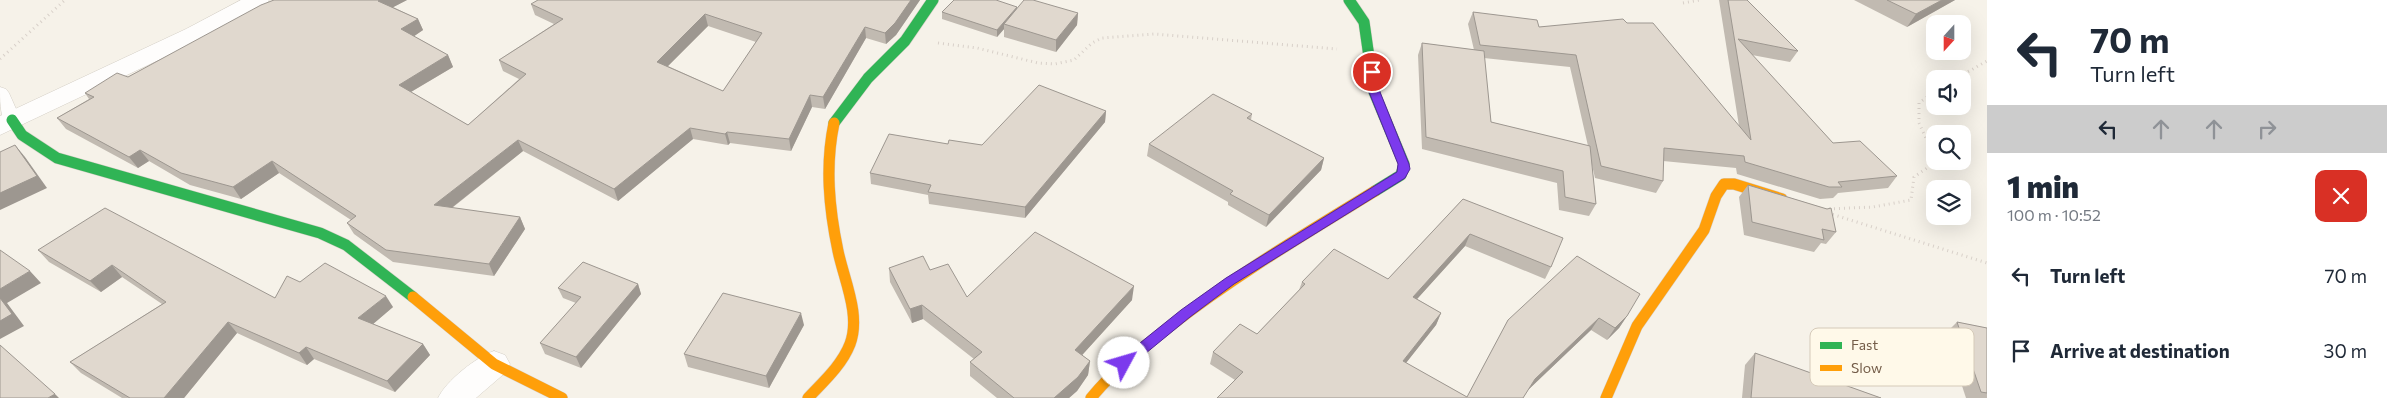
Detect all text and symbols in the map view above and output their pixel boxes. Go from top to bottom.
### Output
north arrow [1926,15,1971,60]
map controls [1926,15,1971,225]
text: 70 m [2090,17,2170,60]
icon: left [2007,20,2072,85]
pin [1351,51,1393,93]
icon: arrive [1358,58,1386,86]
text: Turn left [2090,60,2175,87]
button: sound [1926,70,1971,115]
icon: left [2094,115,2122,143]
icon: ahead [2147,115,2175,143]
icon: ahead [2200,115,2228,143]
icon: right [2253,115,2281,143]
button: search [1926,125,1971,170]
text: 1 min [2007,167,2079,204]
button: close [2315,170,2367,222]
button: layers [1926,180,1971,225]
text: 100 m · 10:52 [2007,205,2101,224]
icon: left [2007,262,2035,290]
text: Turn left [2050,264,2125,287]
text: 70 m [2324,264,2367,287]
legend [1810,328,1974,386]
position arrow [1097,336,1149,388]
text: Fast [1851,336,1878,353]
icon: arrive [2007,337,2035,365]
text: Arrive at destination [2050,339,2230,362]
text: 30 m [2324,339,2367,362]
text: Slow [1851,359,1882,376]

